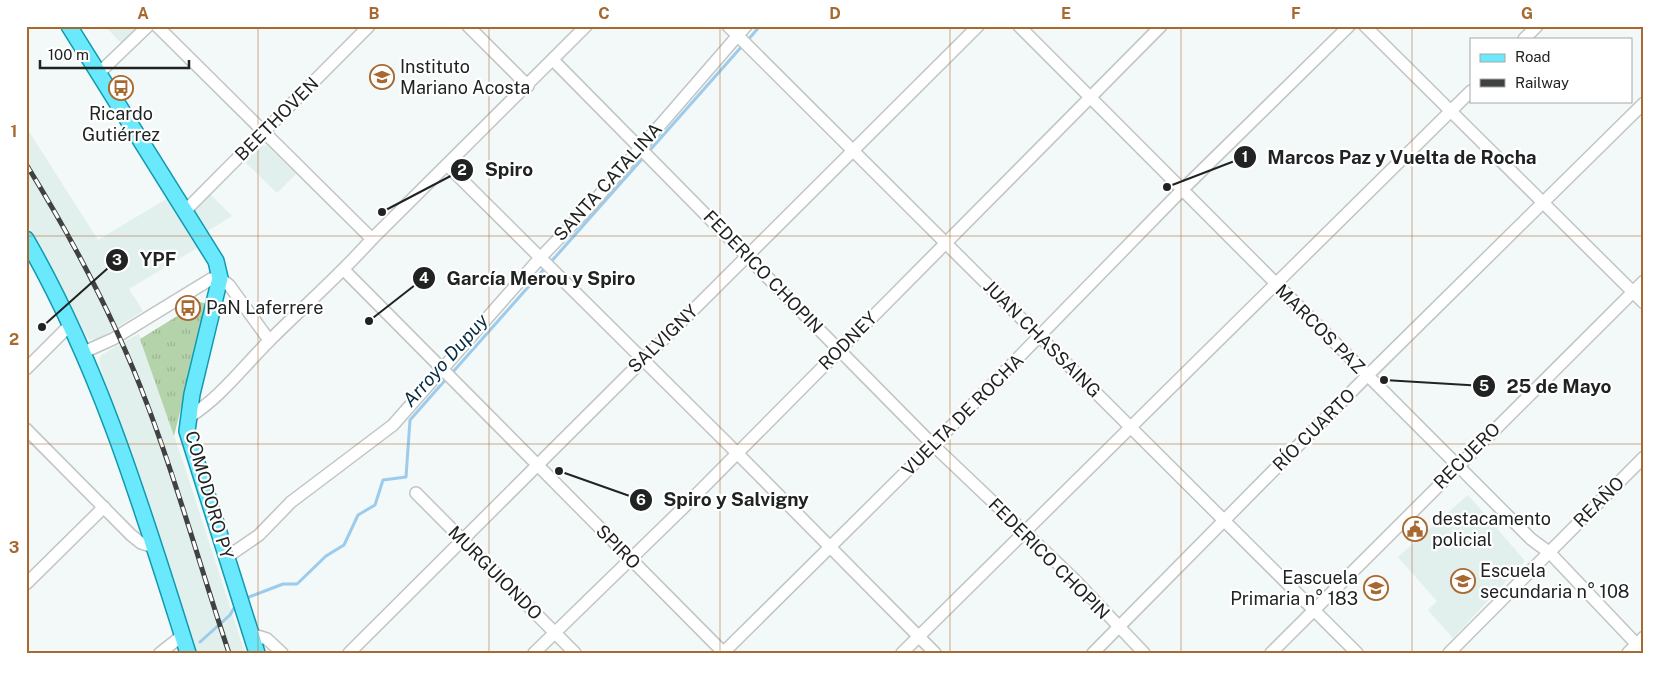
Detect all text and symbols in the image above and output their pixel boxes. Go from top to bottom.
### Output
text: A [137,4,149,23]
text: B [369,4,380,23]
text: C [598,4,610,23]
text: D [829,4,841,23]
text: E [1061,4,1071,23]
text: F [1291,4,1301,23]
text: G [1521,4,1533,23]
scale bar [40,38,189,70]
legend [1470,38,1632,102]
text: 100 m [48,46,89,63]
text: Road [1515,48,1551,65]
place label: Instituto Mariano Acosta [400,56,530,98]
school or university icon: Instituto Mariano Acosta [369,64,395,90]
street label: BEETHOVEN [231,73,323,165]
text: Railway [1515,74,1569,91]
bus stop icon: Ricardo Gutiérrez [108,75,134,101]
place label: Ricardo Gutiérrez [82,103,160,145]
street label: SANTA CATALINA [549,118,666,245]
text: 1 [11,122,17,141]
callout: Marcos Paz y Vuelta de Rocha [1232,140,1547,174]
text: Marcos Paz y Vuelta de Rocha [1267,146,1537,168]
text: 1 [1242,148,1248,165]
callout: Spiro [450,153,543,187]
text: Spiro [485,158,533,180]
text: 2 [457,161,467,178]
street label: FEDERICO CHOPIN [699,206,827,337]
callout: YPF [104,243,186,277]
text: YPF [140,248,176,270]
text: 3 [112,251,122,268]
callout: García Merou y Spiro [411,261,646,295]
text: García Merou y Spiro [446,267,636,289]
text: 4 [419,269,429,286]
street label: JUAN CHASSAING [979,276,1105,402]
street label: MARCOS PAZ [1271,280,1369,378]
bus stop icon: PaN Laferrere [175,295,201,321]
place label: PaN Laferrere [206,297,323,318]
street label: SALVIGNY [623,300,702,377]
street label: RODNEY [814,307,881,374]
water label: Arroyo Dupuy [398,309,492,411]
text: 2 [9,330,19,349]
street label: VUELTA DE ROCHA [898,349,1028,480]
callout: 25 de Mayo [1471,369,1621,403]
text: 25 de Mayo [1507,375,1612,397]
text: 5 [1479,377,1489,394]
street label: RÍO CUARTO [1267,383,1359,475]
street label: RECUERO [1429,418,1504,493]
street label: COMODORO PY [181,428,238,561]
street label: REAÑO [1568,471,1628,531]
callout: Spiro y Salvigny [628,483,819,517]
text: Spiro y Salvigny [663,488,809,510]
text: 6 [636,491,646,508]
street label: FEDERICO CHOPIN [984,494,1114,624]
place label: destacamento policial [1432,508,1551,550]
public building icon: destacamento policial [1402,516,1428,542]
street label: SPIRO [592,520,645,573]
street label: MURGUIONDO [444,521,547,624]
text: 3 [9,538,19,557]
place label: Escuela secundaria n° 108 [1480,560,1630,602]
place label: Eascuela Primaria n° 183 [1230,567,1358,609]
school or university icon: Escuela secundaria n° 108 [1450,568,1476,594]
school or university icon: Eascuela Primaria n° 183 [1363,575,1389,601]

